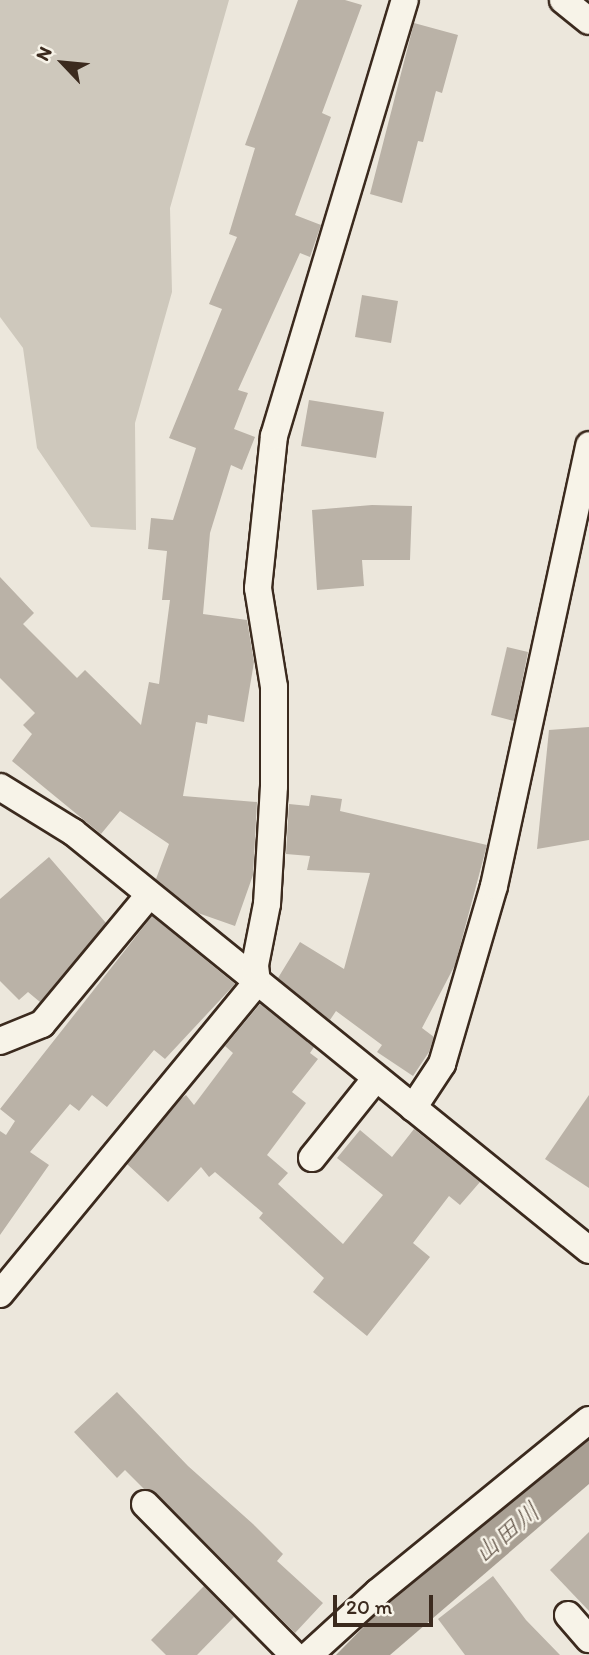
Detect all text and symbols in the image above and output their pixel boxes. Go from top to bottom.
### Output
north arrow [28,28,98,98]
text: N [31,43,57,64]
water label: 山田川 [467,1496,547,1570]
scale bar [337,1582,437,1626]
text: 20 m [346,1594,392,1619]

